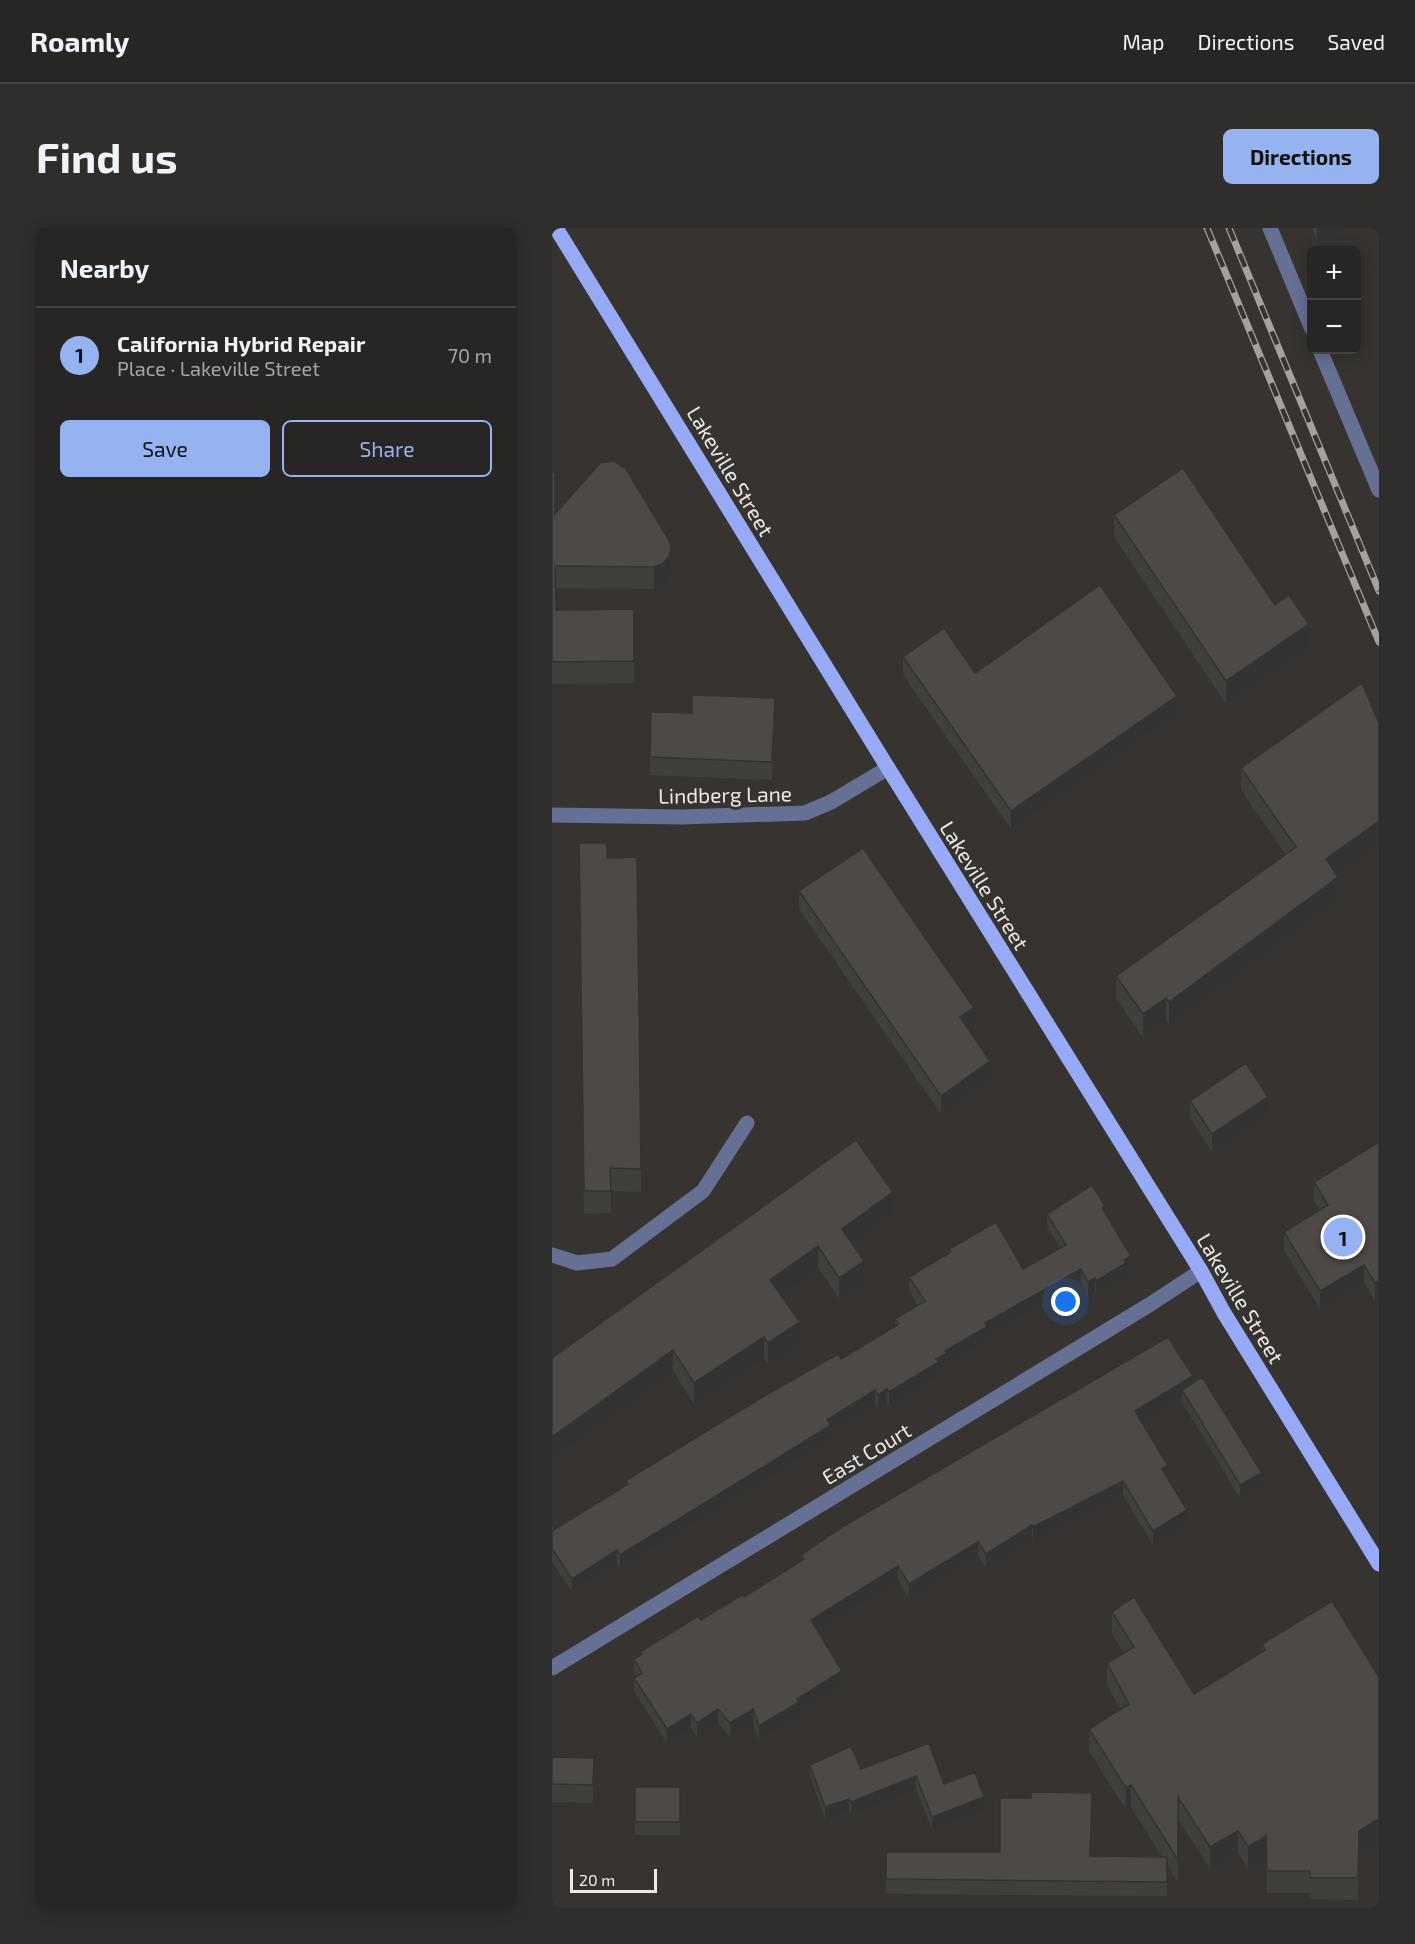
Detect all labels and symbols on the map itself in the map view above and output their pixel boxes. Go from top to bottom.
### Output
street label: Lakeville Street [682,402,780,540]
street label: Lindberg Lane [658,780,792,808]
street label: Lakeville Street [935,816,1035,954]
pin: 1 [1324,1214,1362,1260]
street label: Lakeville Street [1192,1229,1290,1367]
your location [1051,1287,1080,1316]
street label: East Court [817,1417,915,1489]
scale bar [570,1866,657,1894]

